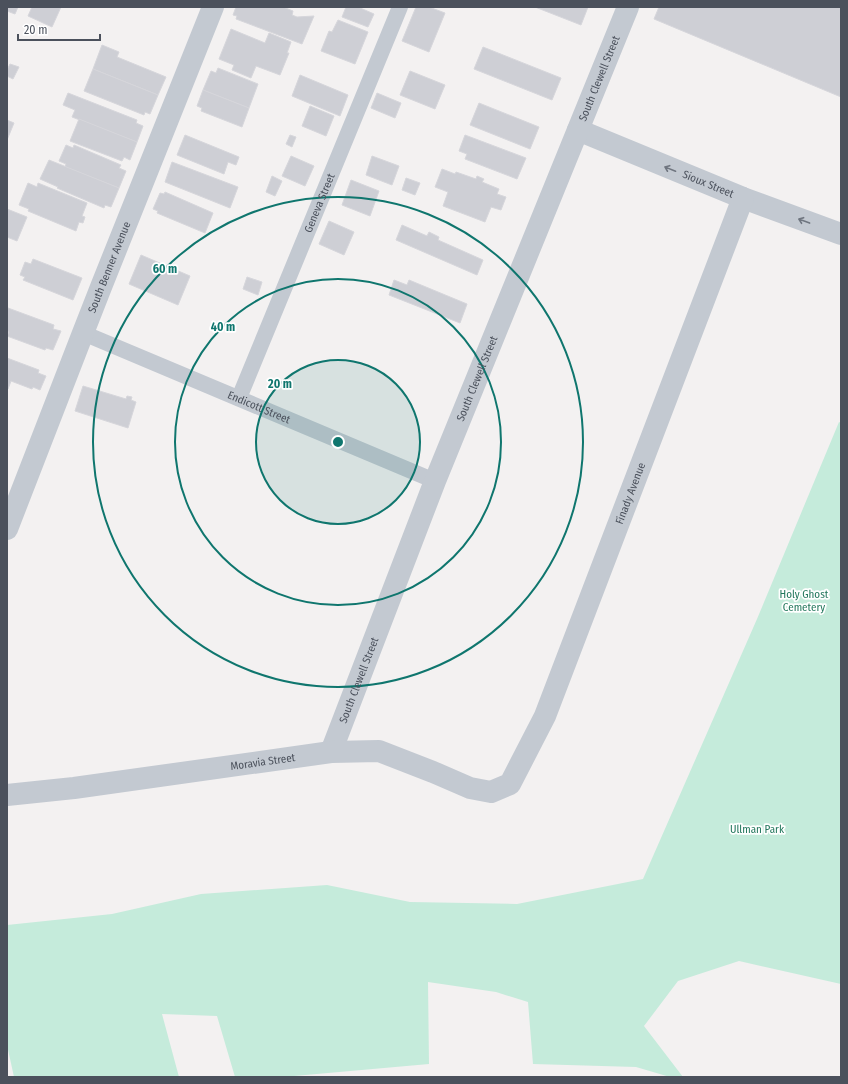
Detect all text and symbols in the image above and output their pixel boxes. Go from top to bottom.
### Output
scale bar [18,16,100,42]
text: 20 m [24,23,48,37]
street label: South Clewell Street [576,33,622,123]
one-way arrow [665,164,677,172]
street label: Sioux Street [681,167,736,200]
street label: Geneva Street [301,171,337,234]
one-way arrow [799,216,811,224]
street label: South Benner Avenue [85,220,133,315]
text: 60 m [153,262,177,276]
text: 40 m [211,320,235,334]
street label: South Clewell Street [454,333,500,423]
text: 20 m [267,377,292,391]
street label: Endicott Street [226,388,293,426]
centre of rings [331,435,345,449]
street label: Finady Avenue [612,461,648,526]
park label: Holy Ghost Cemetery [780,588,829,614]
street label: South Clewell Street [336,635,381,725]
street label: Moravia Street [230,751,296,773]
park label: Ullman Park [730,823,785,836]

